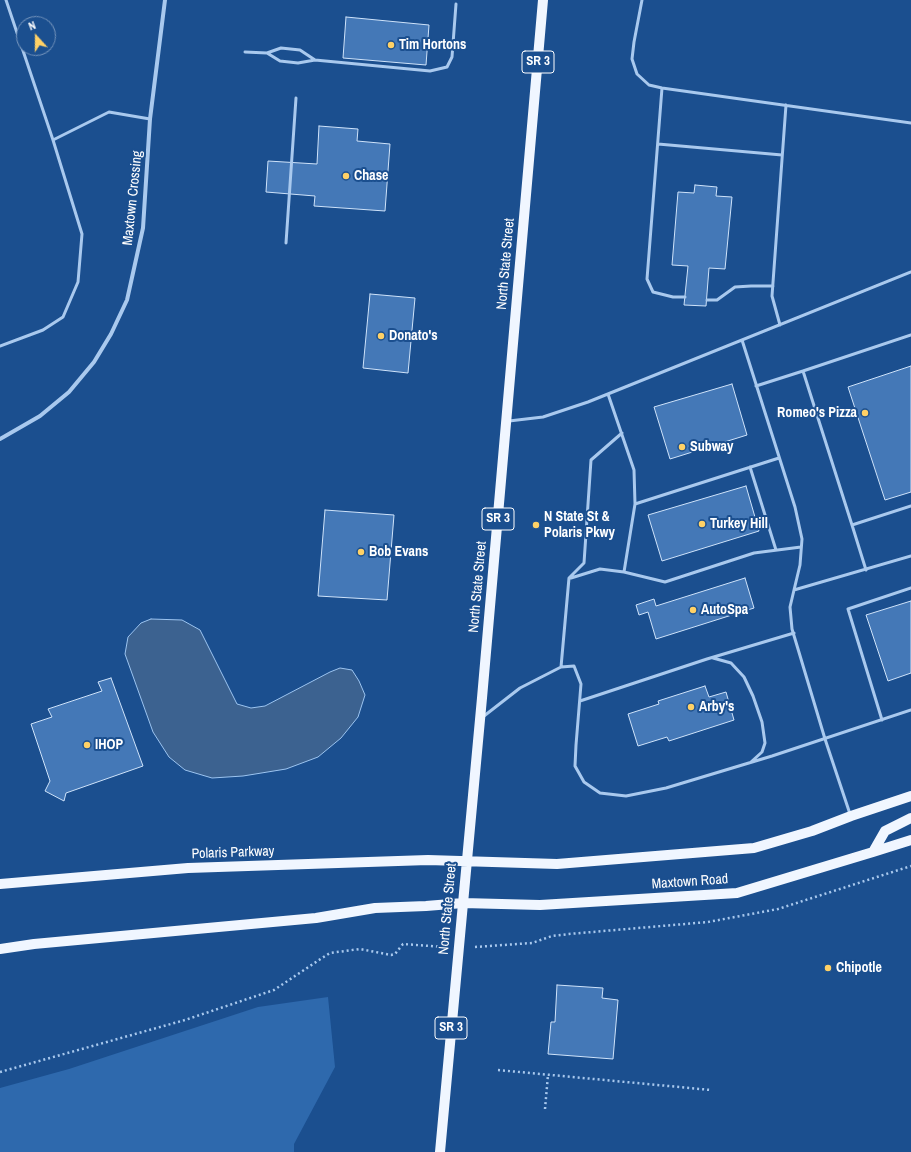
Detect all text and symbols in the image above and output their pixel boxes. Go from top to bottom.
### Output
north arrow [16,16,56,56]
text: N [27,18,38,33]
place label: Tim Hortons [399,37,466,53]
marker: Tim Hortons [386,40,396,50]
road number: SR 3 [522,51,554,73]
street label: Maxtown Crossing [120,150,146,246]
place label: Chase [354,168,388,184]
marker: Chase [341,171,351,181]
street label: North State Street [494,217,518,311]
place label: Donato's [389,328,438,344]
marker: Donato's [376,331,386,341]
place label: Romeo's Pizza [777,405,857,421]
marker: Romeo's Pizza [860,408,870,418]
place label: Subway [690,439,733,455]
marker: Subway [677,442,687,452]
road number: SR 3 [482,508,514,530]
place label: N State St & Polaris Pkwy [544,509,615,542]
place label: Turkey Hill [710,516,768,532]
marker: Turkey Hill [697,519,707,529]
marker: N State St & Polaris Pkwy [531,520,541,530]
street label: North State Street [466,540,490,634]
place label: Bob Evans [369,544,428,560]
marker: Bob Evans [356,547,366,557]
place label: AutoSpa [701,602,748,618]
marker: AutoSpa [688,605,698,615]
place label: Arby's [699,699,734,715]
marker: Arby's [686,702,696,712]
place label: IHOP [95,737,123,753]
marker: IHOP [82,740,92,750]
street label: Polaris Parkway [191,843,275,863]
street label: North State Street [436,862,460,956]
street label: Maxtown Road [651,871,729,893]
place label: Chipotle [836,960,882,976]
marker: Chipotle [823,963,833,973]
road number: SR 3 [435,1017,467,1039]

